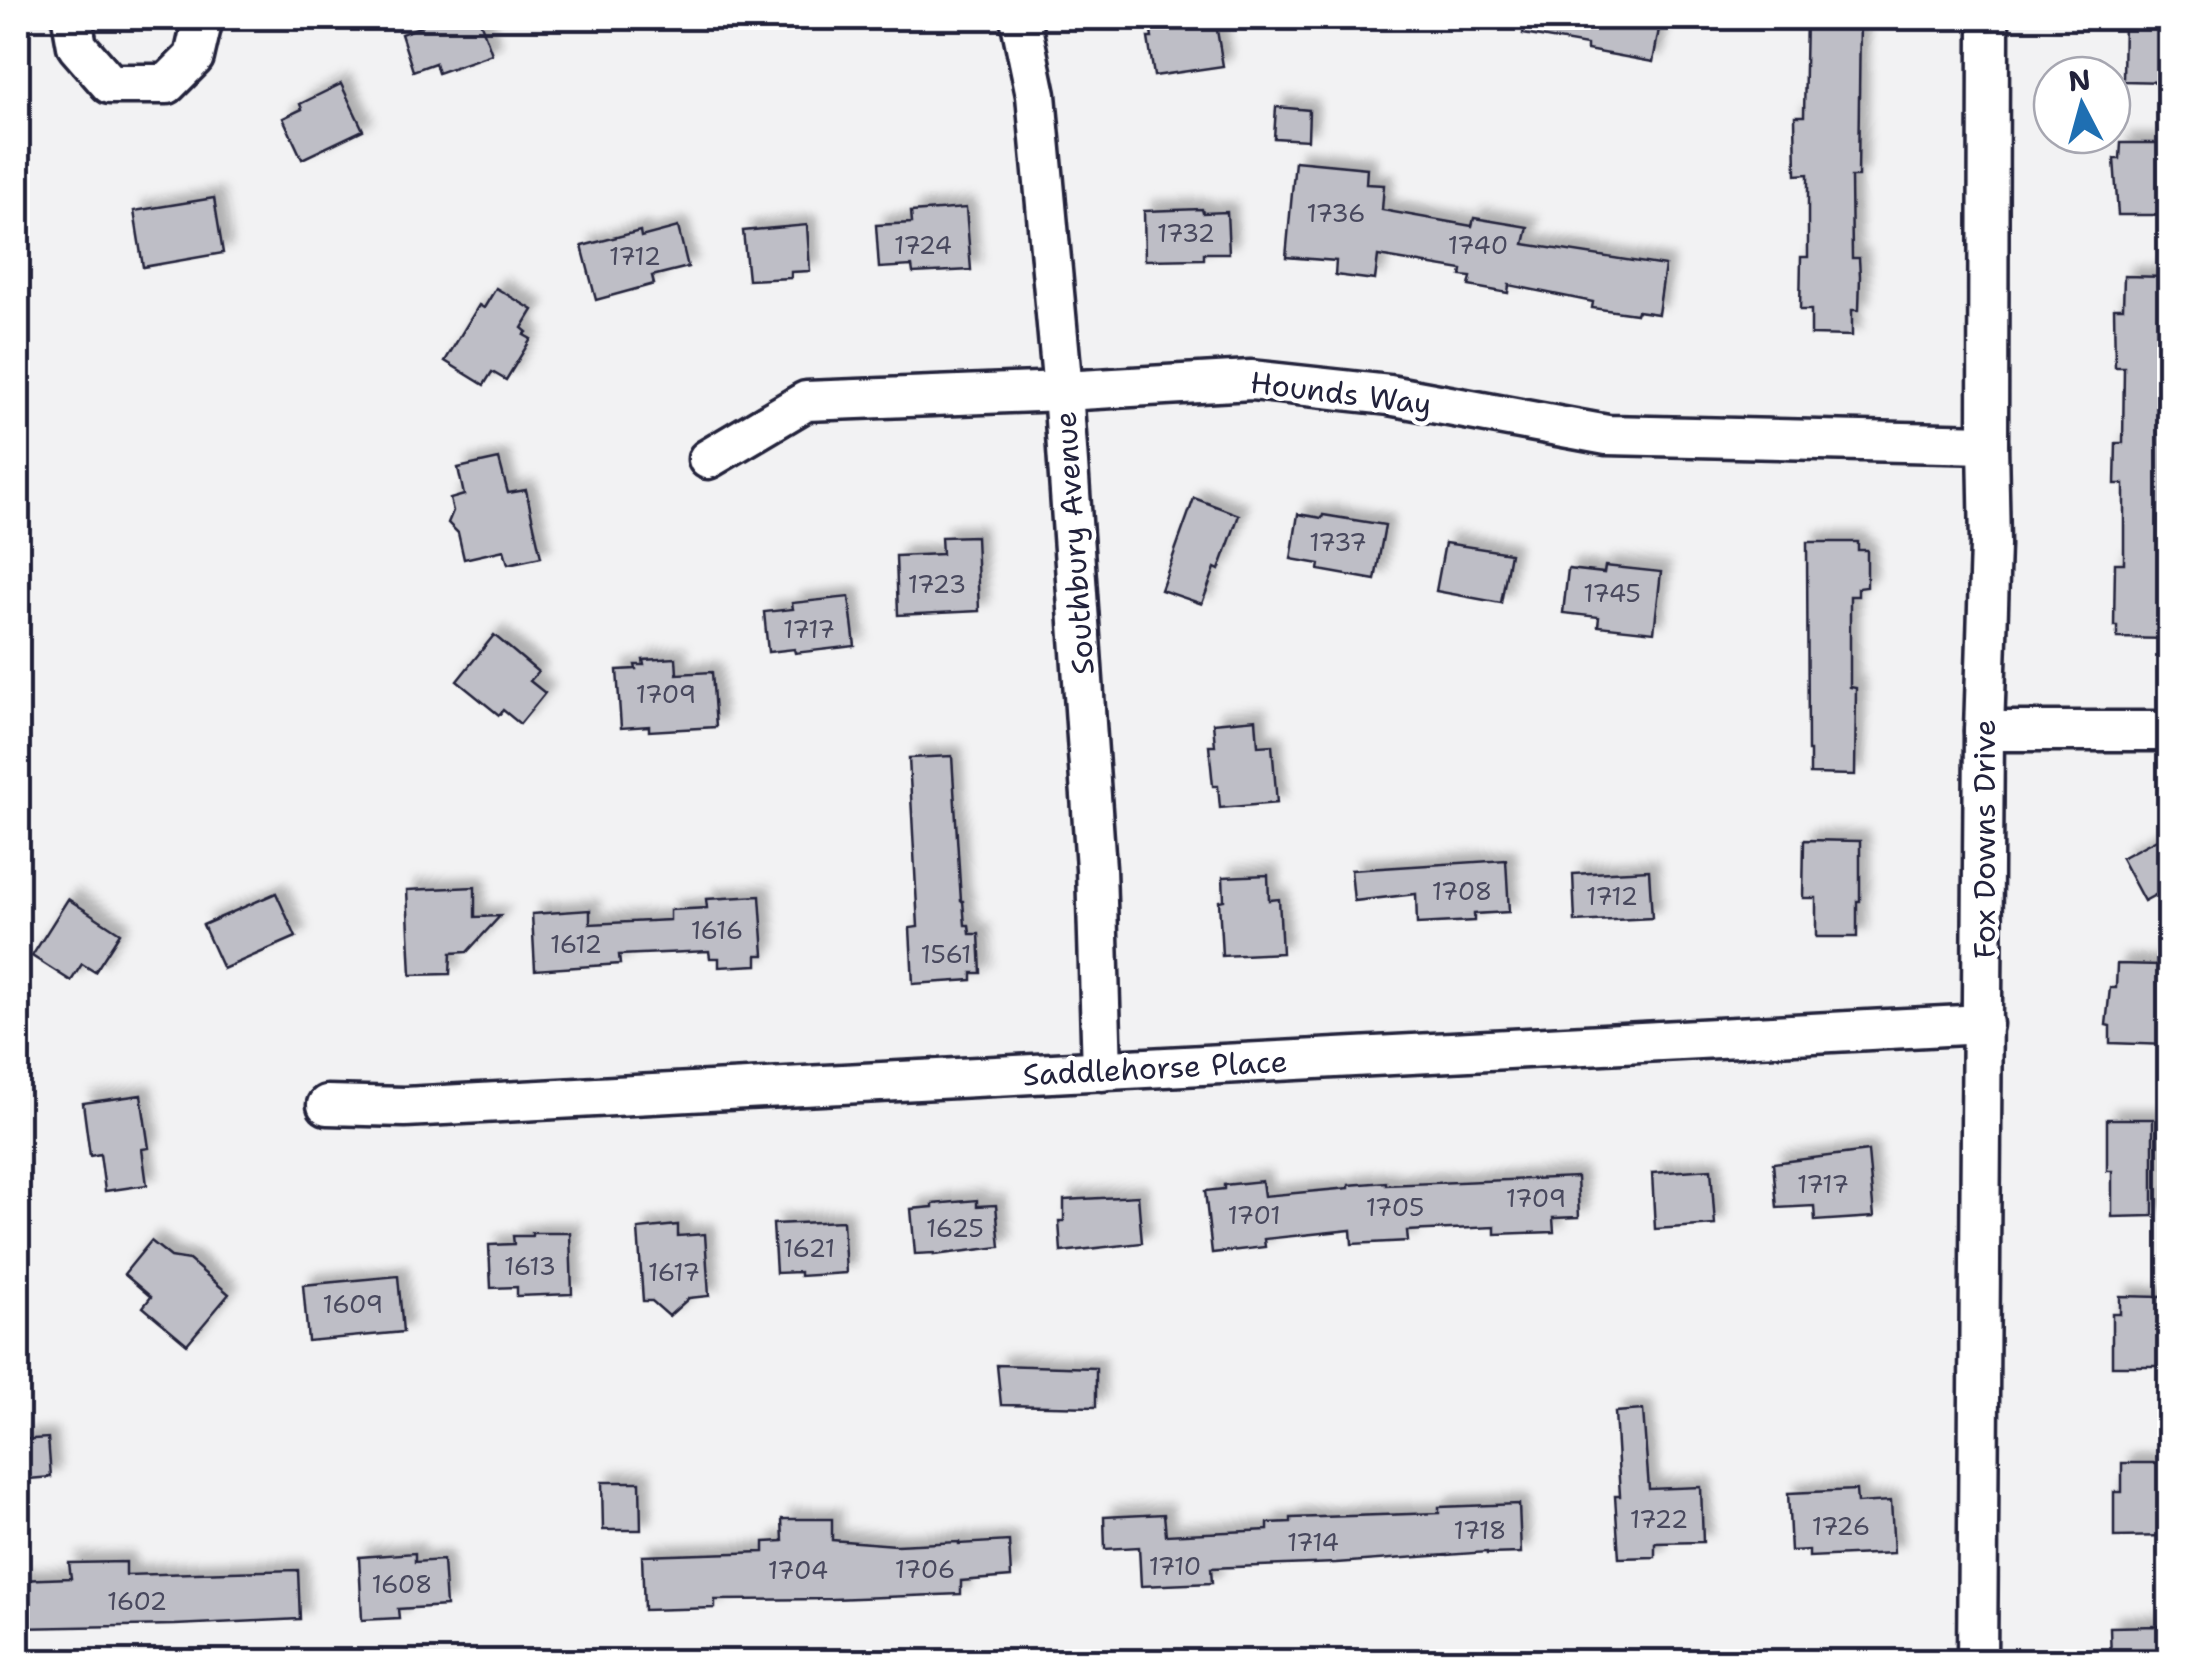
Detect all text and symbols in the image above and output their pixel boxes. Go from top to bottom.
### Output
north arrow [2032,55,2132,155]
text: N [2066,60,2092,100]
house number: 1736 [1306,196,1366,230]
house number: 1732 [1157,216,1215,250]
house number: 1724 [894,228,952,262]
house number: 1740 [1448,228,1508,262]
house number: 1712 [609,239,661,273]
street label: Hounds Way [1248,362,1434,424]
street label: Southbury Avenue [1044,410,1104,676]
house number: 1737 [1309,525,1367,559]
house number: 1723 [908,567,966,601]
house number: 1745 [1583,576,1641,610]
house number: 1717 [783,612,835,646]
house number: 1709 [636,677,696,711]
street label: Fox Downs Drive [1964,719,2005,959]
house number: 1708 [1432,874,1492,908]
house number: 1712 [1586,879,1638,913]
house number: 1616 [691,913,743,947]
house number: 1612 [550,927,602,961]
house number: 1561 [921,937,971,971]
street label: Saddlehorse Place [1022,1041,1288,1095]
house number: 1717 [1797,1167,1849,1201]
house number: 1709 [1506,1181,1566,1215]
house number: 1705 [1366,1190,1424,1224]
house number: 1701 [1227,1198,1281,1232]
house number: 1625 [926,1211,984,1245]
house number: 1621 [783,1231,835,1265]
house number: 1613 [504,1249,556,1283]
house number: 1617 [648,1255,700,1289]
house number: 1609 [323,1287,383,1321]
house number: 1722 [1630,1502,1688,1536]
house number: 1726 [1812,1509,1870,1543]
house number: 1718 [1454,1513,1506,1547]
house number: 1714 [1287,1525,1339,1559]
house number: 1710 [1149,1549,1201,1583]
house number: 1706 [895,1552,955,1586]
house number: 1704 [768,1553,828,1587]
house number: 1608 [371,1567,433,1601]
house number: 1602 [107,1584,167,1618]

